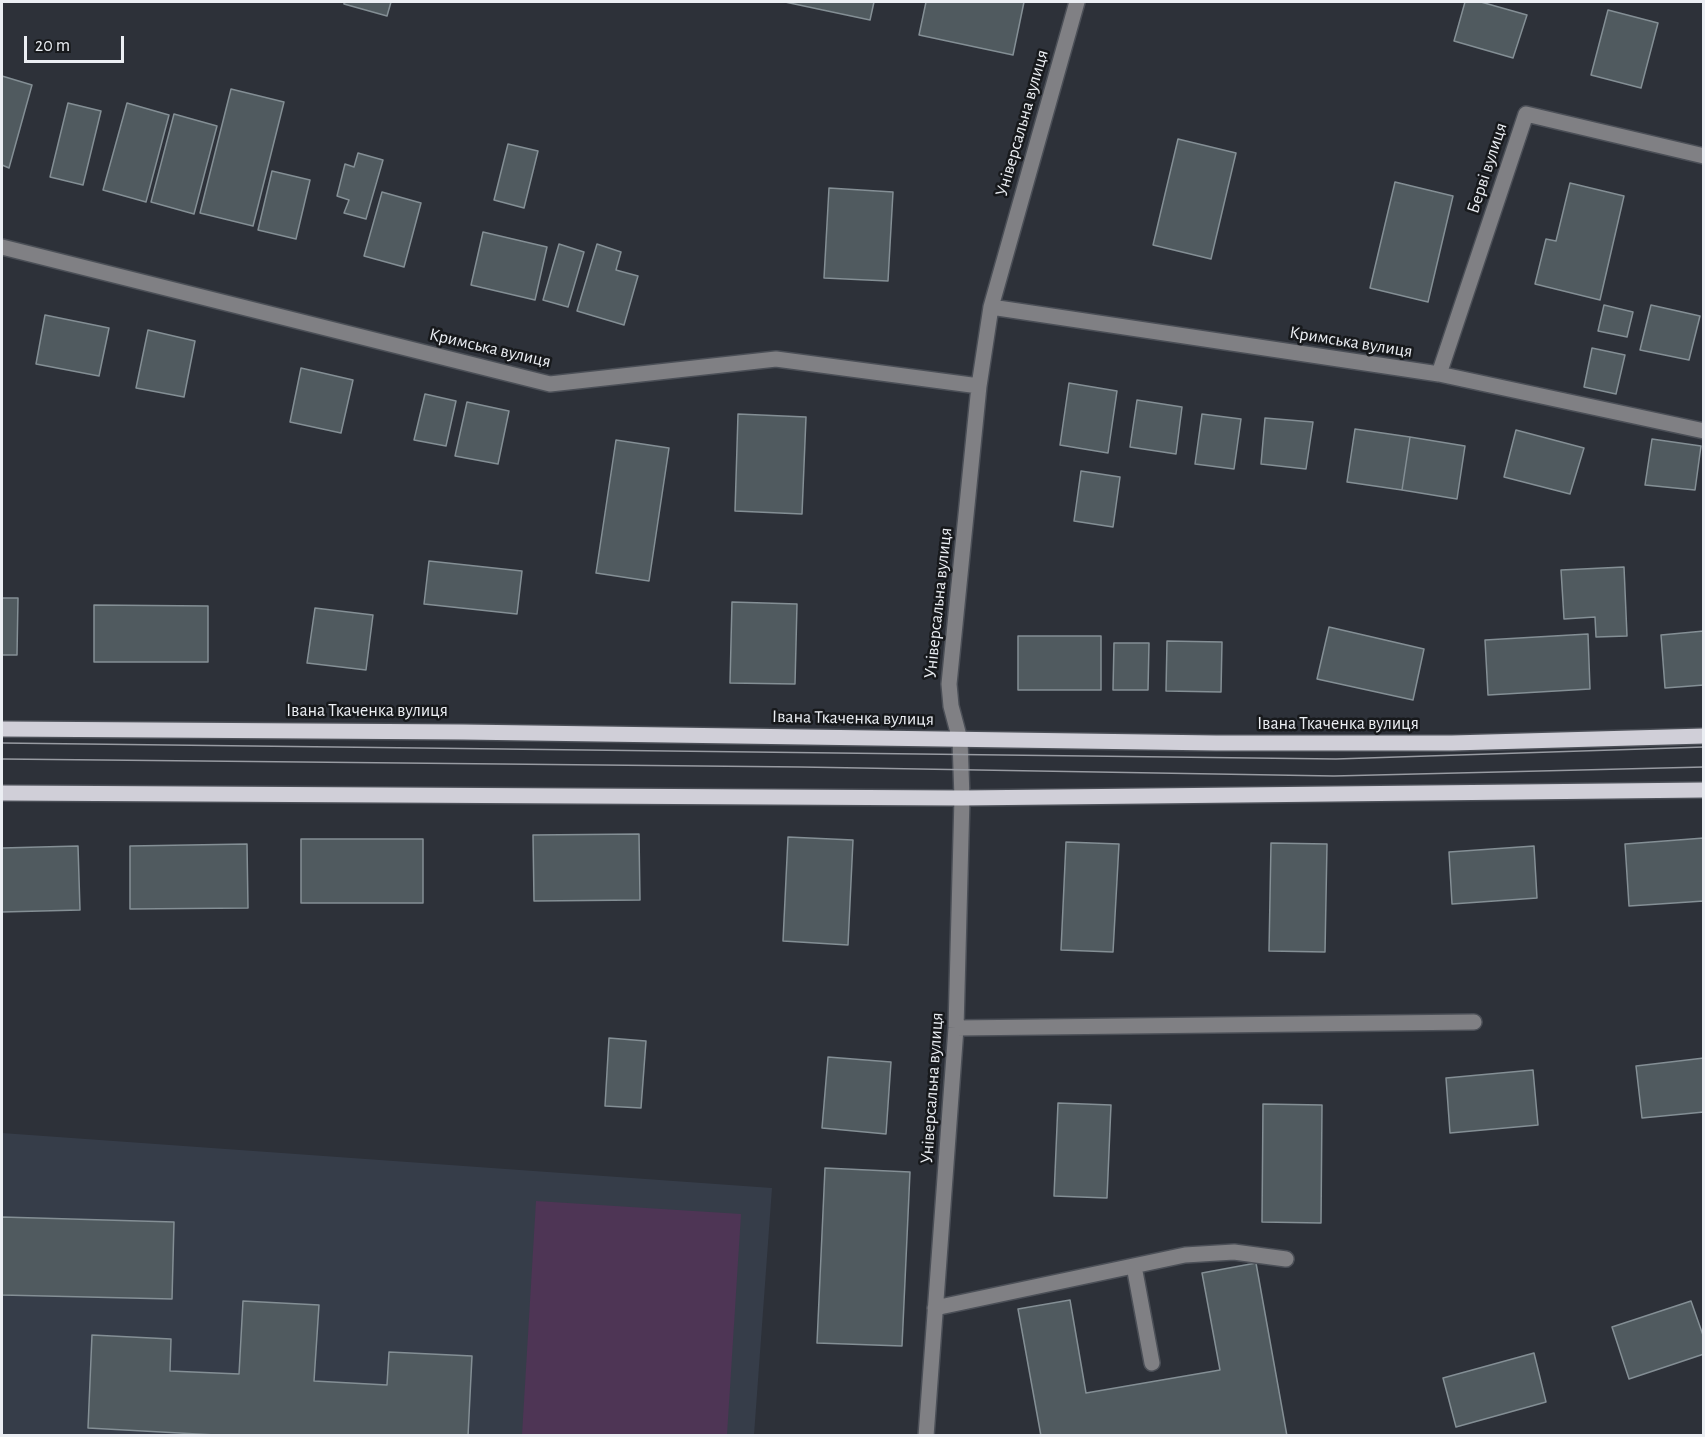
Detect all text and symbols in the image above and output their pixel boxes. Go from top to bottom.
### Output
scale bar [27,24,128,62]
text: 20 m [35,37,70,55]
street label: Універсальна вулиця [991,47,1053,199]
street label: Берві вулиця [1462,120,1512,216]
street label: Кримська вулиця [1288,322,1414,362]
street label: Кримська вулиця [427,323,553,373]
street label: Універсальна вулиця [919,526,957,680]
street label: Івана Ткаченка вулиця [286,700,448,722]
street label: Івана Ткаченка вулиця [772,706,934,730]
street label: Івана Ткаченка вулиця [1257,713,1419,735]
street label: Універсальна вулиця [916,1012,948,1164]

